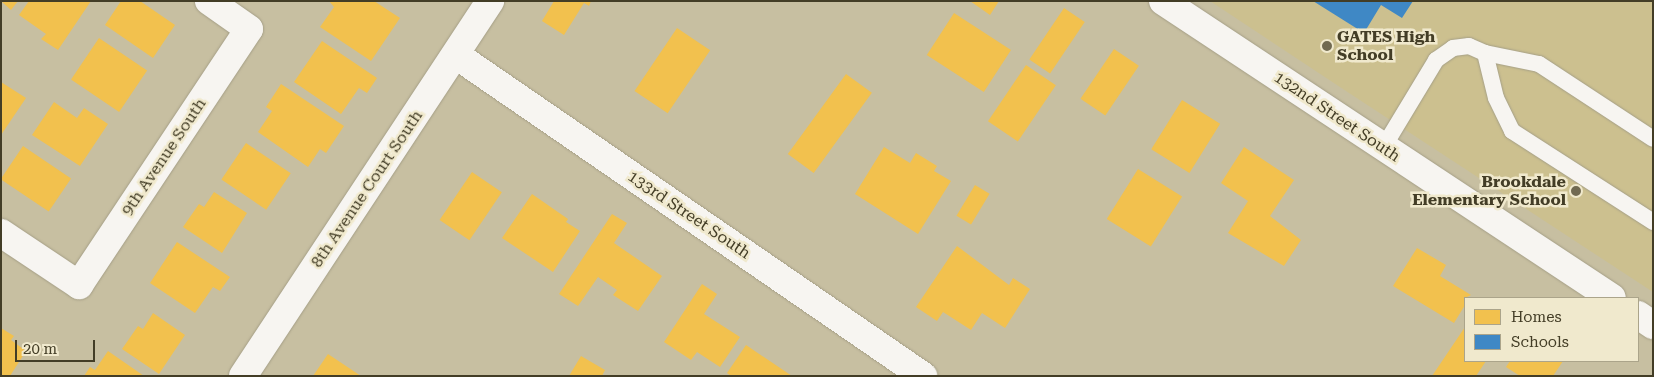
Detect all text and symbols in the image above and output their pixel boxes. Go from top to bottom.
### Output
place label: GATES High School [1337,27,1435,65]
marker: GATES High School [1321,40,1333,52]
street label: 132nd Street South [1270,68,1404,166]
street label: 9th Avenue South [118,95,210,219]
street label: 8th Avenue Court South [307,107,427,271]
street label: 133rd Street South [624,167,754,263]
place label: Brookdale Elementary School [1412,172,1566,210]
marker: Brookdale Elementary School [1570,185,1582,197]
legend [1464,297,1639,362]
text: Homes [1511,308,1562,326]
scale bar [18,330,98,362]
text: Schools [1511,333,1569,351]
text: 20 m [23,340,57,358]

